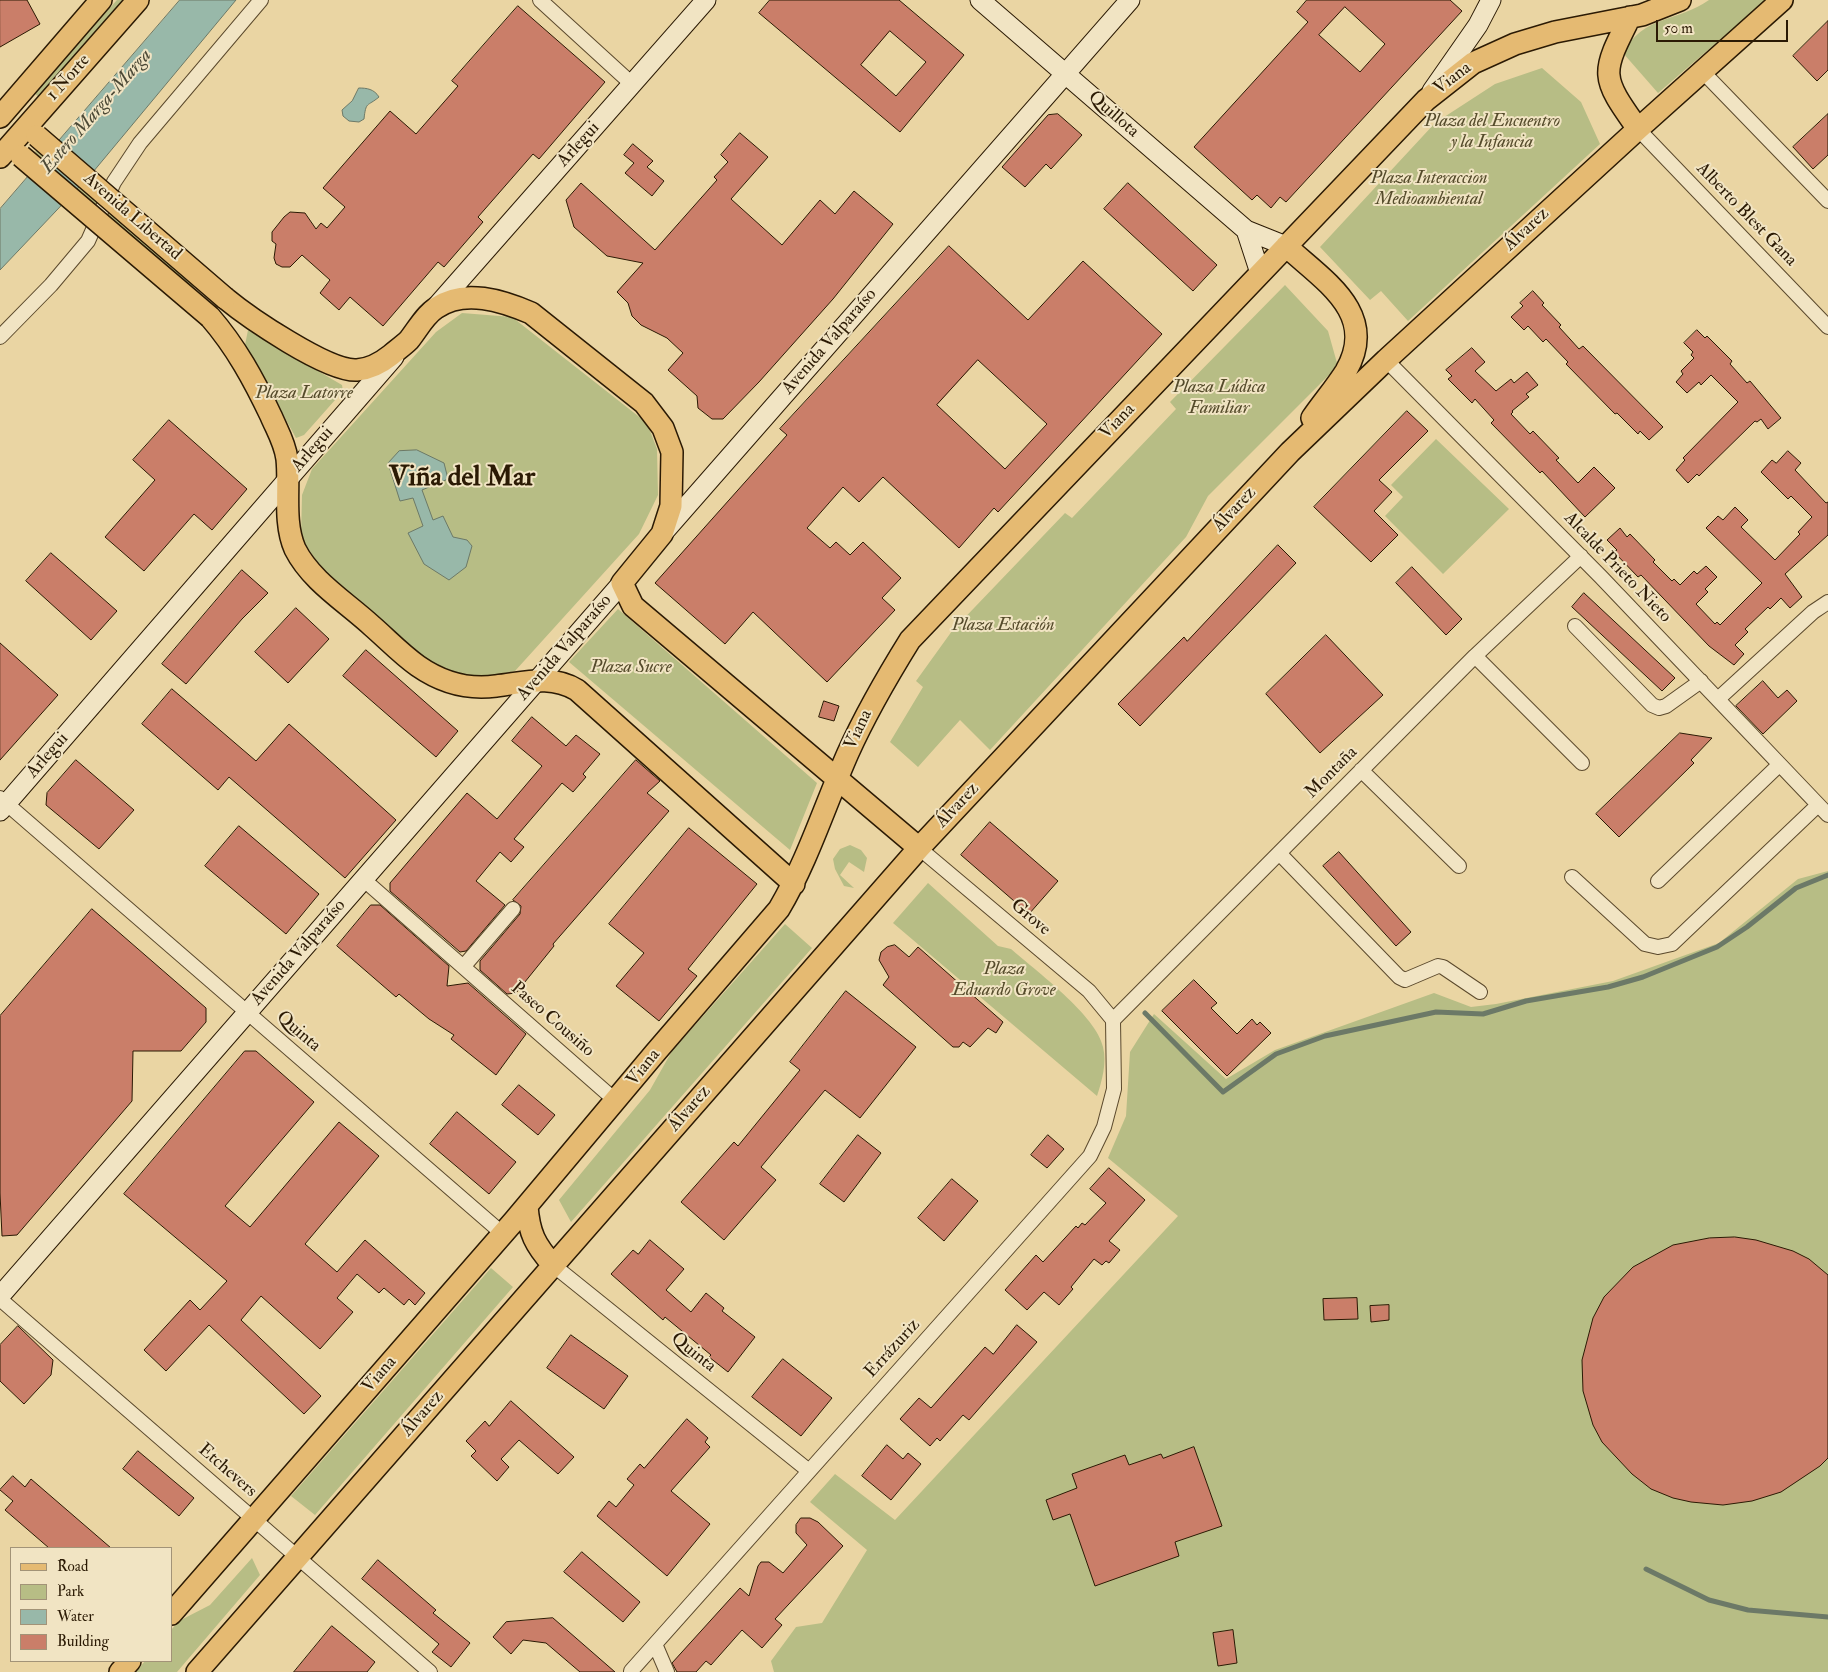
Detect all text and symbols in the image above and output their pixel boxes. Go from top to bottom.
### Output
scale bar [1658,10,1790,42]
text: 50 m [1664,19,1693,38]
water label: Estero Marga-Marga [37,45,157,179]
street label: 1 Norte [43,50,95,106]
street label: Viana [1430,58,1476,100]
street label: Quillota [1083,87,1143,143]
park label: Plaza del Encuentro y la Infancia [1424,111,1560,154]
street label: Arlegui [553,118,605,172]
street label: Alberto Blest Gana [1691,159,1801,271]
street label: Avenida Libertad [78,168,186,266]
park label: Plaza Interaccion Medioambiental [1370,168,1488,210]
street label: Álvarez [1500,204,1554,256]
street label: Avenida Valparaíso [778,284,882,400]
park label: Plaza Lúdica Familiar [1172,377,1266,419]
park label: Plaza Latorre [255,383,353,405]
street label: Viana [1096,400,1140,444]
street label: Arlegui [287,423,339,477]
district label: Viña del Mar [389,462,535,496]
street label: Álvarez [1209,483,1261,537]
street label: Alcalde Prieto Nieto [1559,508,1675,628]
street label: Avenida Valparaíso [513,590,617,706]
park label: Plaza Estación [952,615,1054,637]
park label: Plaza Sucre [590,657,672,679]
street label: Viana [840,707,878,753]
street label: Arlegui [22,729,74,783]
street label: Montaña [1301,742,1363,804]
street label: Álvarez [932,779,984,833]
street label: Avenida Valparaíso [247,895,351,1011]
street label: Grove [1006,895,1054,941]
park label: Plaza Eduardo Grove [952,959,1056,1002]
street label: Paseo Cousiño [506,978,598,1062]
street label: Quinta [271,1007,325,1057]
street label: Viana [623,1045,665,1091]
street label: Álvarez [664,1082,716,1136]
street label: Errázuriz [861,1315,925,1383]
street label: Quinta [666,1328,720,1378]
street label: Viana [358,1352,402,1398]
street label: Álvarez [397,1387,449,1441]
street label: Etchevers [193,1440,261,1502]
legend [10,1547,172,1662]
text: Road [57,1557,88,1576]
text: Park [57,1582,84,1601]
text: Water [57,1607,94,1626]
text: Building [57,1632,109,1651]

